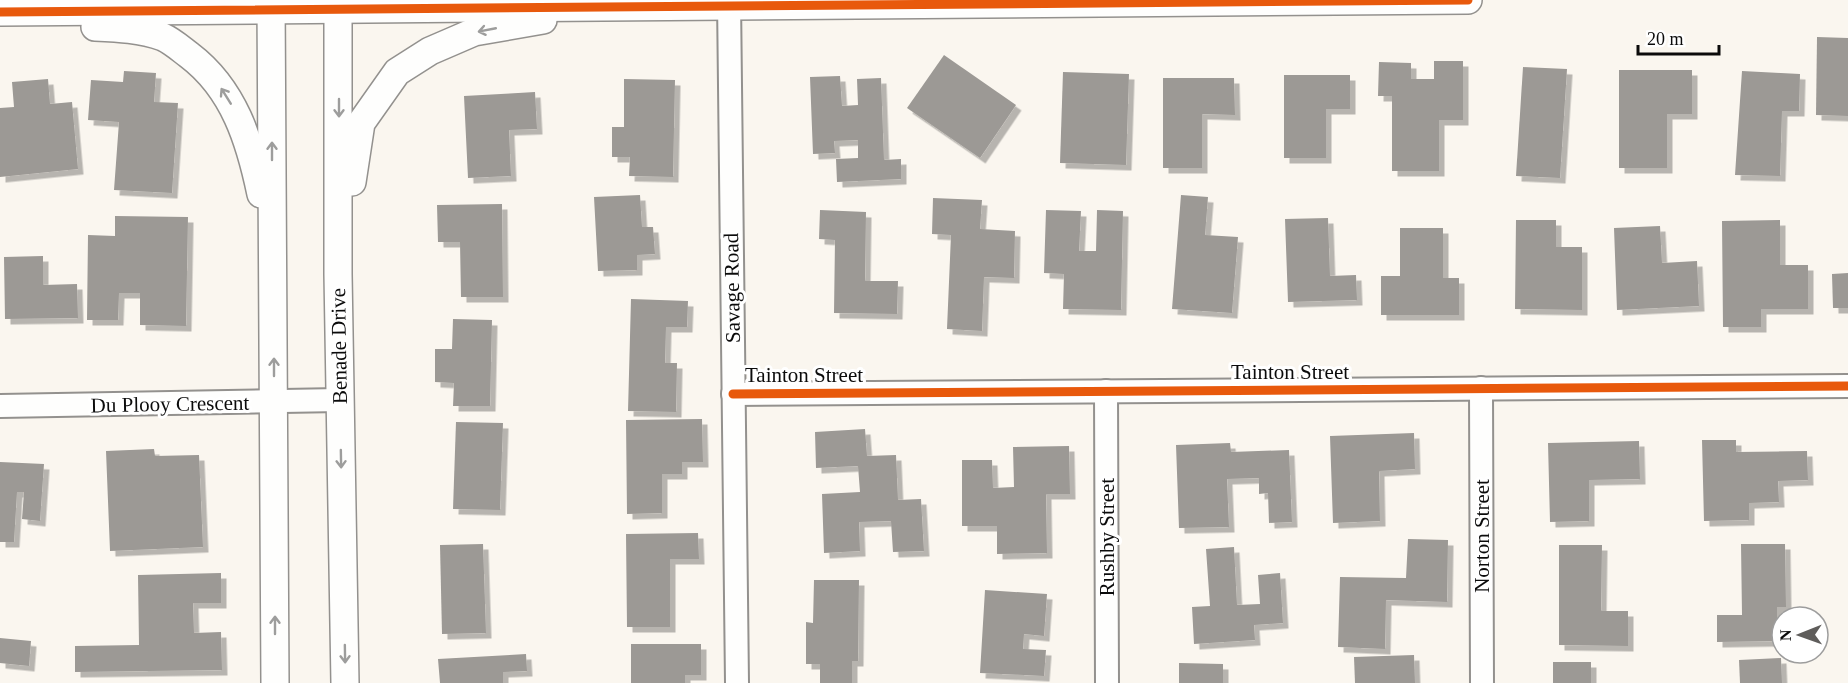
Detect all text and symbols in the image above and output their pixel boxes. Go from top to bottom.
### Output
scale bar [1638,18,1719,56]
one-way arrow [477,25,497,36]
text: 20 m [1647,29,1684,49]
one-way arrow [220,87,233,104]
one-way arrow [333,97,345,117]
one-way arrow [266,141,278,161]
street label: Savage Road [719,232,745,343]
street label: Benade Drive [326,288,352,404]
one-way arrow [268,357,280,377]
street label: Tainton Street [1231,360,1349,384]
street label: Tainton Street [745,363,863,387]
street label: Du Plooy Crescent [90,391,250,417]
one-way arrow [335,448,347,468]
street label: Rushby Street [1095,478,1119,596]
street label: Norton Street [1470,479,1494,593]
north arrow [1770,605,1830,665]
one-way arrow [269,615,281,635]
text: N [1777,629,1794,641]
one-way arrow [339,643,351,663]

